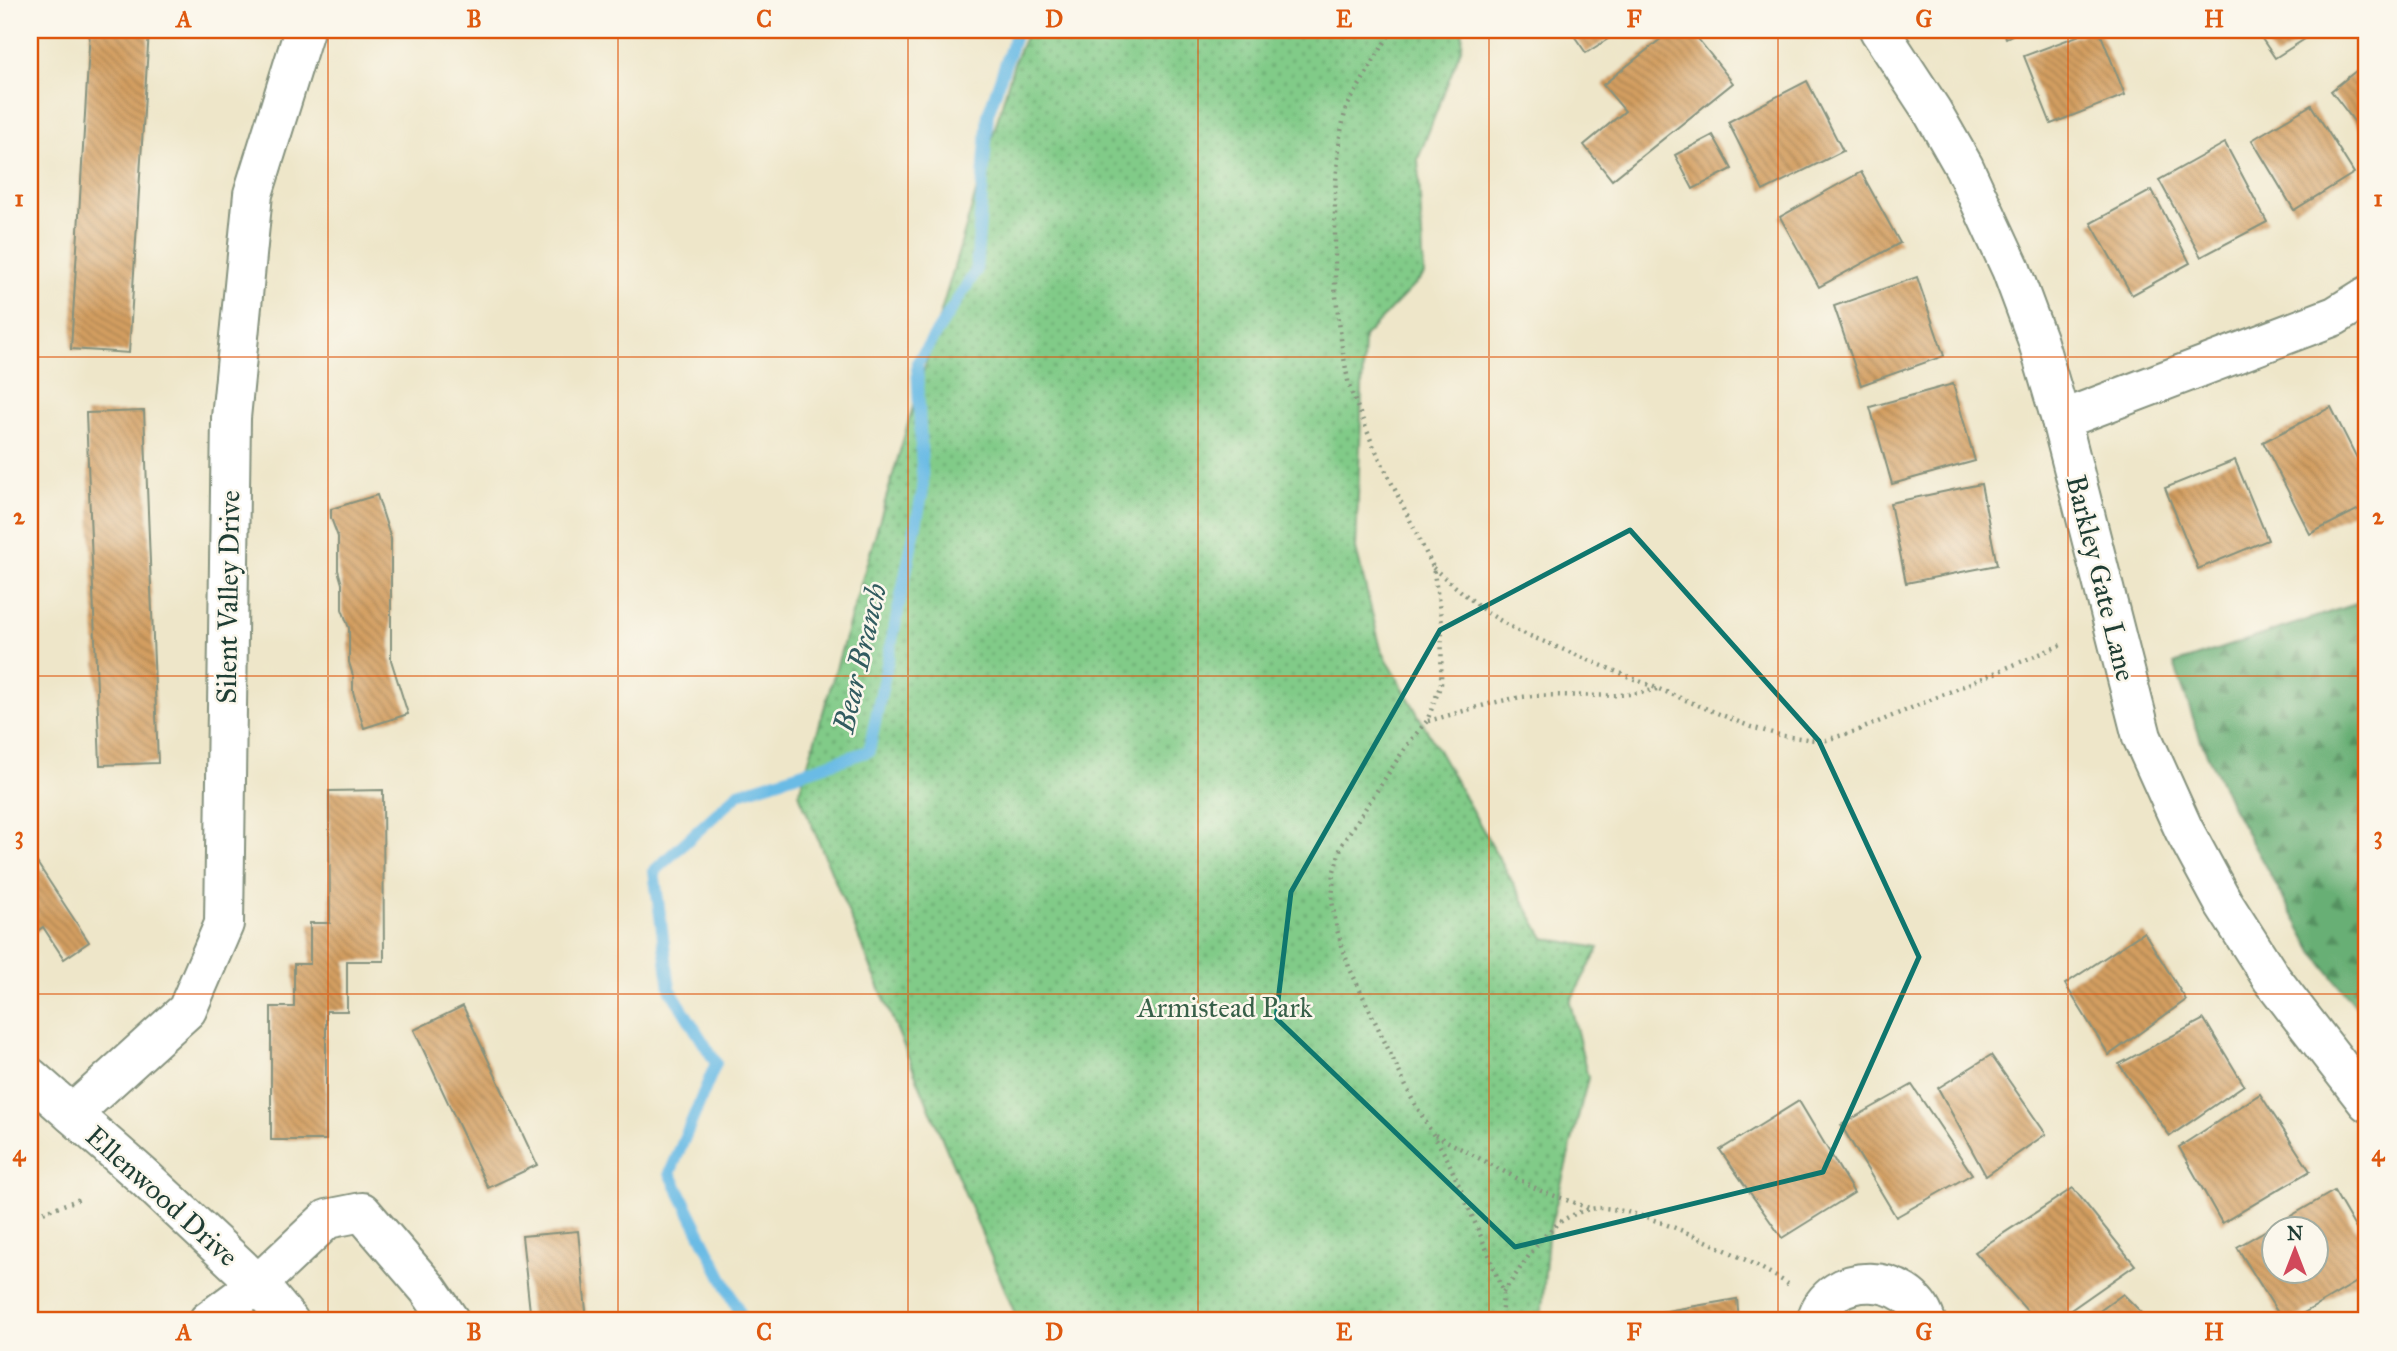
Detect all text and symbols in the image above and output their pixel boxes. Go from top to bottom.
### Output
text: A [174,5,192,33]
text: B [466,5,482,33]
text: C [756,5,772,33]
text: D [1045,5,1063,33]
text: E [1336,5,1353,33]
text: F [1626,5,1642,33]
text: G [1916,5,1933,33]
text: H [2204,5,2224,33]
text: 1 [14,184,24,212]
text: 1 [2373,184,2383,212]
street label: Barkley Gate Lane [2058,471,2144,685]
street label: Silent Valley Drive [209,490,247,704]
text: 2 [13,502,25,530]
text: 2 [2372,502,2384,530]
water label: Bear Branch [825,580,895,738]
text: 3 [14,821,24,850]
text: 3 [2373,821,2383,850]
park label: Armistead Park [1137,990,1312,1025]
street label: Ellenwood Drive [78,1118,246,1274]
text: 4 [13,1139,27,1167]
text: 4 [2372,1139,2386,1167]
north arrow [2260,1214,2330,1284]
text: N [2287,1222,2303,1245]
text: A [174,1318,192,1346]
text: B [466,1318,482,1346]
text: C [756,1318,772,1346]
text: D [1045,1318,1063,1346]
text: E [1336,1318,1353,1346]
text: F [1626,1318,1642,1346]
text: G [1916,1318,1933,1346]
text: H [2204,1318,2224,1346]

